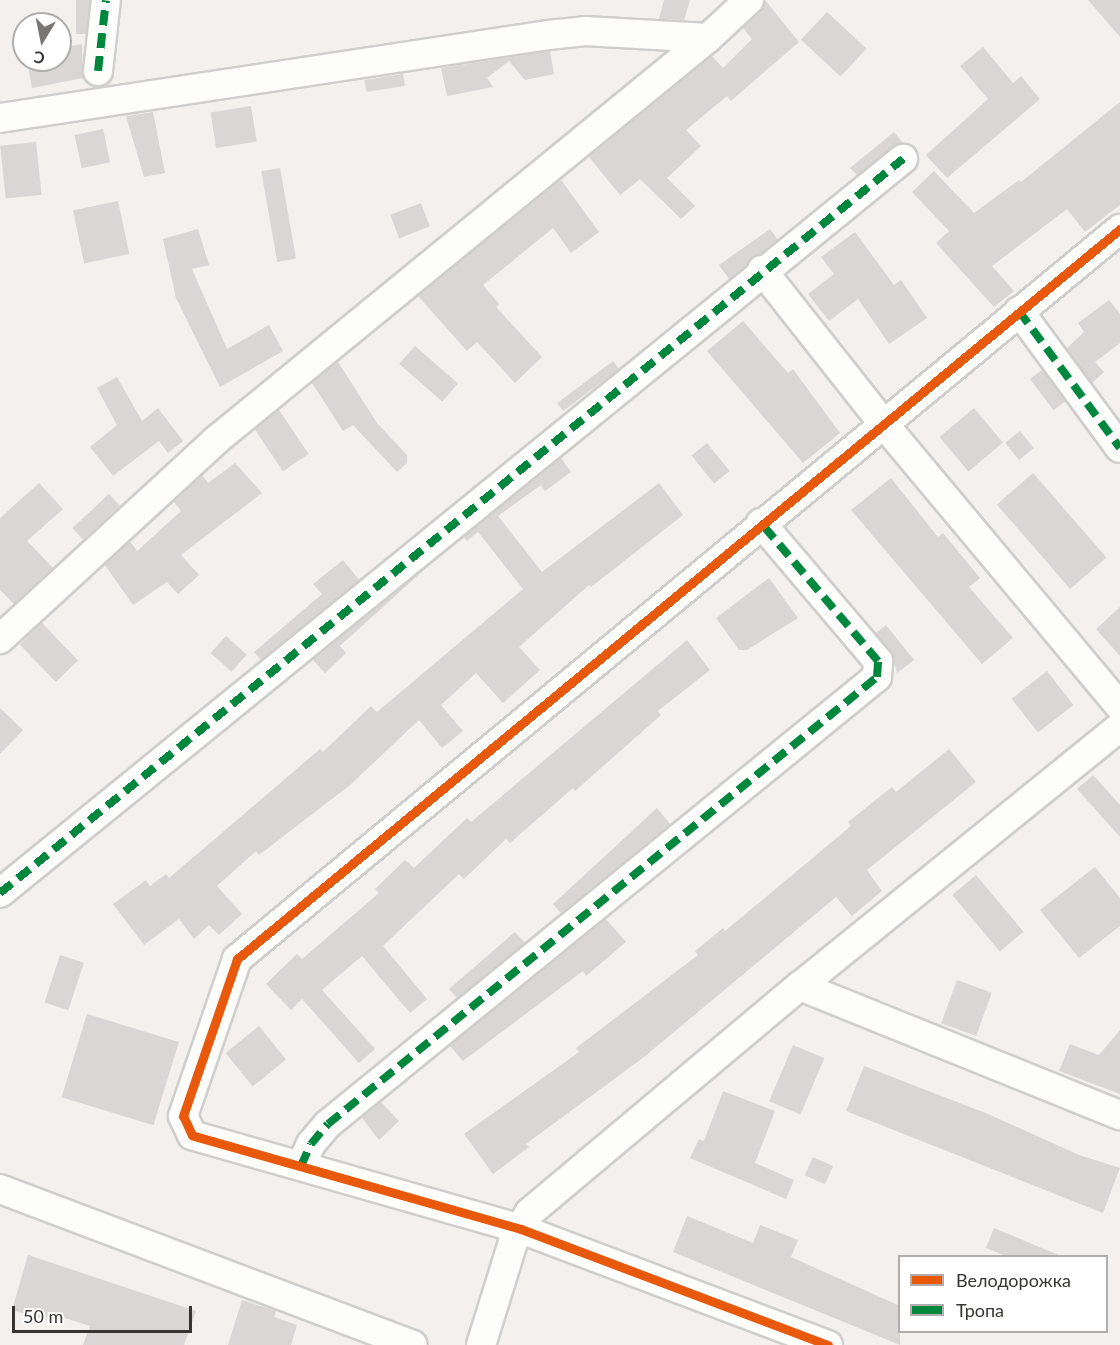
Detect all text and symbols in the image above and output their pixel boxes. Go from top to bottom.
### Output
north arrow [12,12,72,72]
text: С [32,48,46,69]
legend [898,1255,1108,1333]
text: Велодорожка [956,1269,1071,1291]
scale bar [15,1294,195,1332]
text: Тропа [956,1299,1004,1321]
text: 50 m [23,1305,63,1327]

